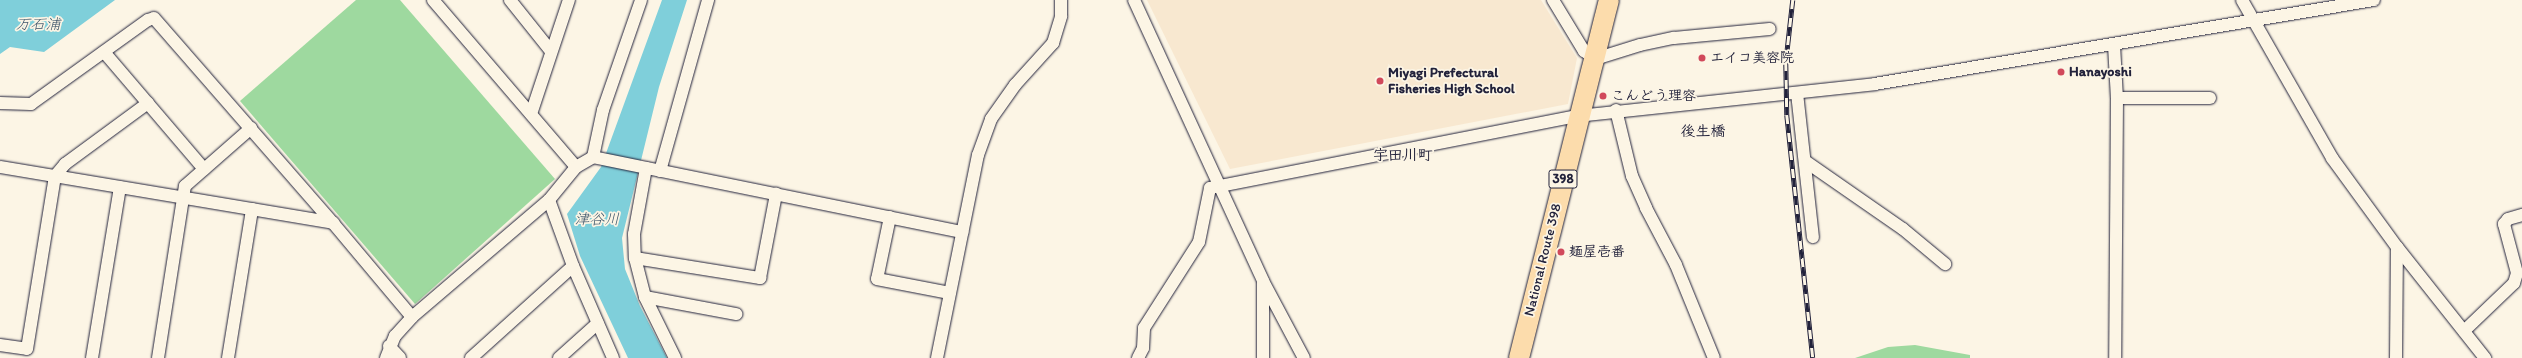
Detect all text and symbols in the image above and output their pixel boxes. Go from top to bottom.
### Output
water label: 万石浦 [16,16,60,34]
place label: エイコ美容院 [1710,50,1794,66]
marker: エイコ美容院 [1697,53,1707,63]
place label: Hanayoshi [2069,64,2132,80]
place label: Miyagi Prefectural Fisheries High School [1388,65,1515,98]
marker: Hanayoshi [2056,67,2066,77]
marker: Miyagi Prefectural Fisheries High School [1375,76,1385,86]
place label: こんどう理容 [1611,88,1695,104]
marker: こんどう理容 [1598,91,1608,101]
district label: 後生橋 [1681,123,1725,141]
district label: 宇田川町 [1373,147,1433,165]
road number: 398 [1548,168,1578,190]
street label: National Route 398 [1521,202,1565,318]
water label: 津谷川 [575,211,619,229]
place label: 麺屋壱番 [1569,244,1625,260]
marker: 麺屋壱番 [1556,247,1566,257]

